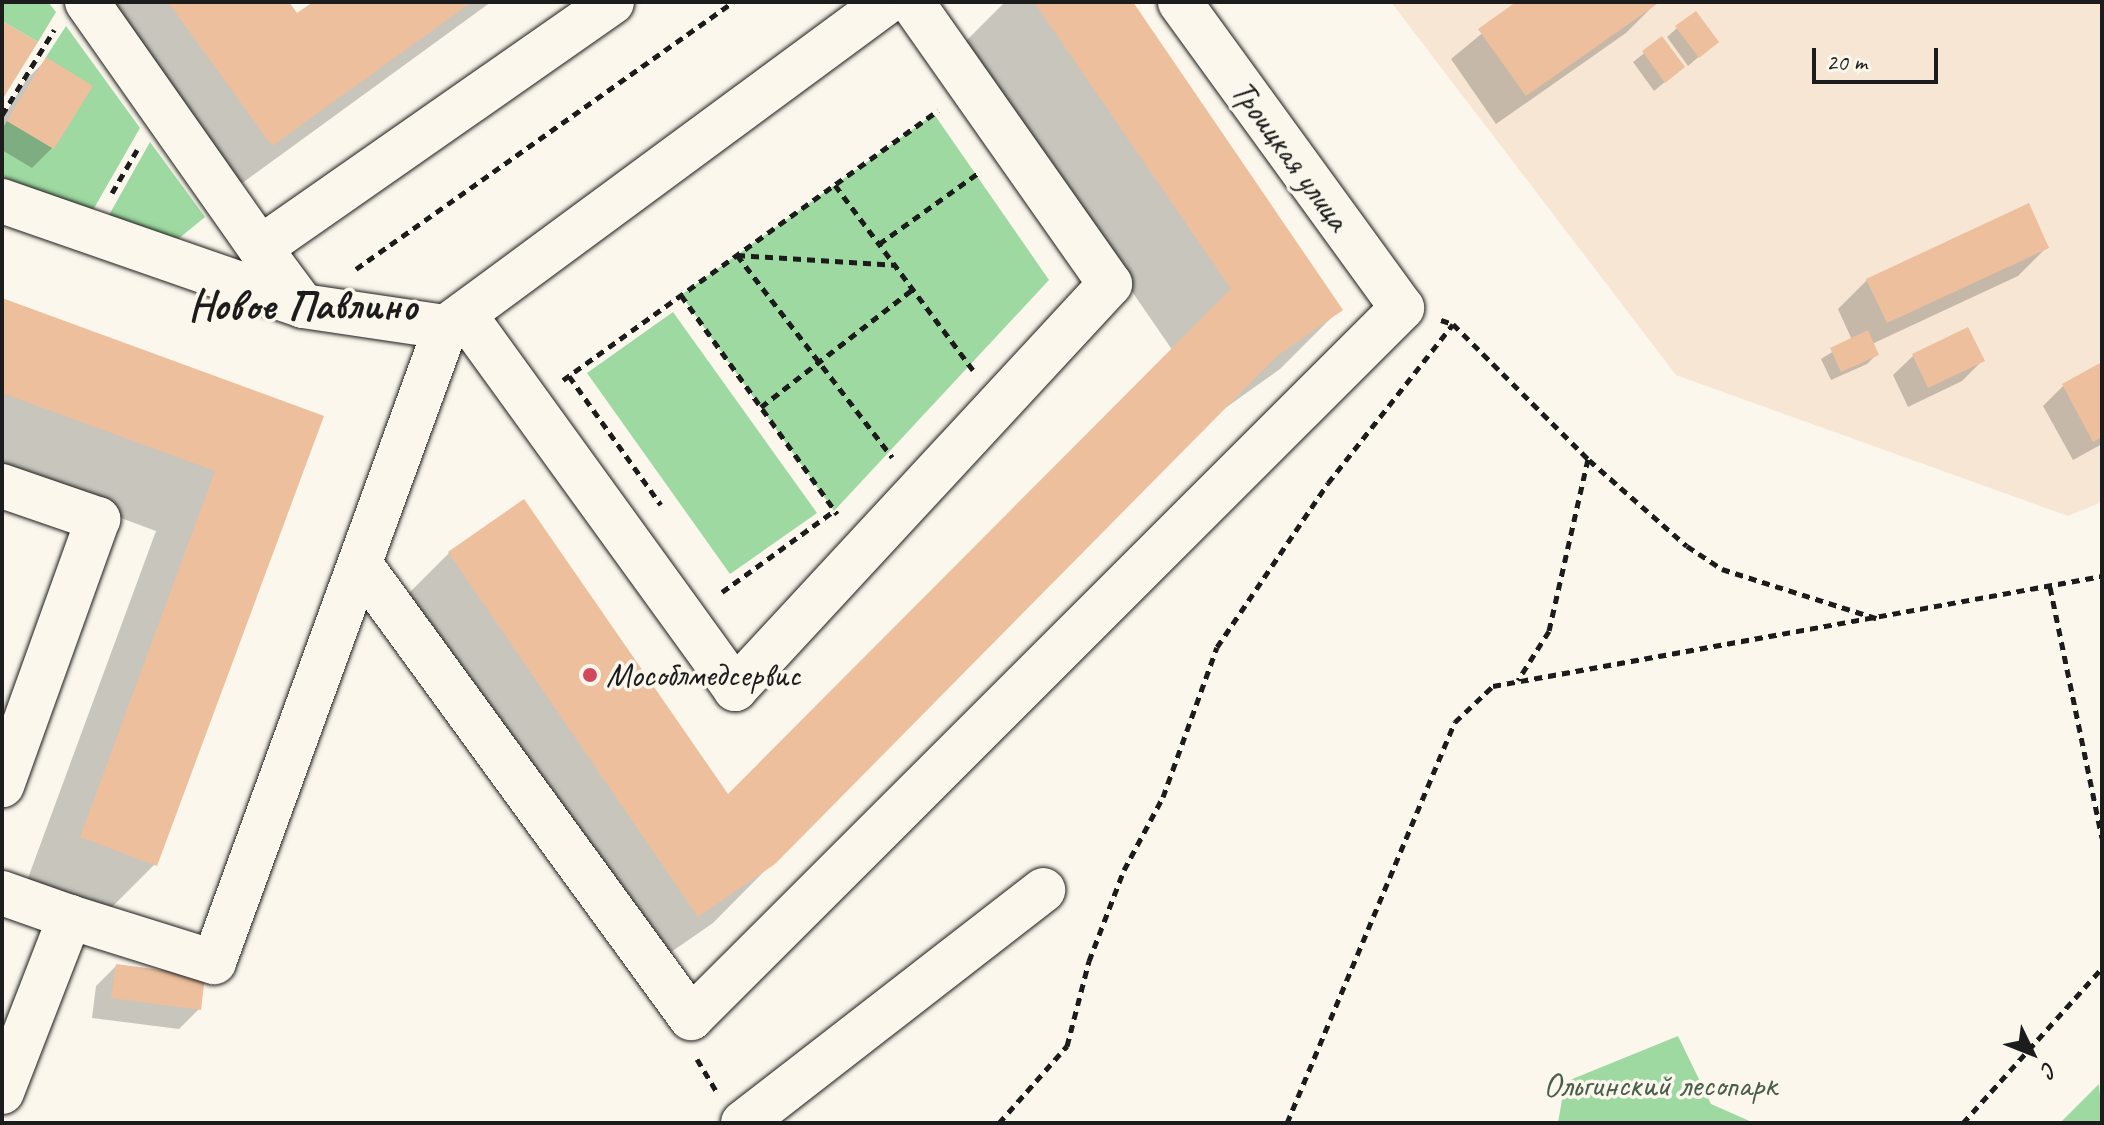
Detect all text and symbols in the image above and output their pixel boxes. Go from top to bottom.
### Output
scale bar [1816,32,1942,82]
text: 20 m [1826,47,1867,77]
street label: Троицкая улица [1222,71,1360,239]
district label: Новое Павлино [189,281,417,331]
place label: Мособлмедсервис [606,655,800,695]
marker: Мособлмедсервис [581,666,599,684]
north arrow [1992,1013,2072,1093]
text: С [2036,1056,2063,1083]
park label: Ольгинский лесопарк [1543,1065,1777,1105]

